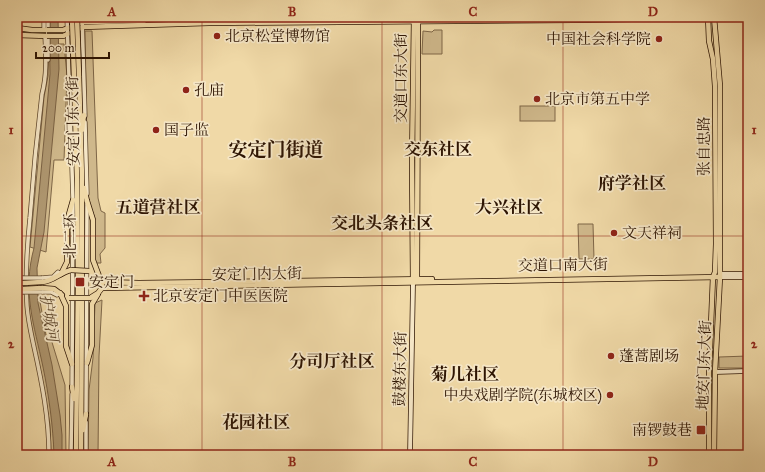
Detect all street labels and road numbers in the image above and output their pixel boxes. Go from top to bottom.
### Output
street label: 交道口东大街 [392,33,410,123]
street label: 安定门东大街 [63,76,83,166]
street label: 张自忠路 [695,116,713,176]
street label: 北二环 [61,213,79,259]
street label: 交道口南大街 [518,255,608,275]
street label: 安定门内大街 [212,264,302,284]
street label: 地安门东大街 [693,320,715,410]
street label: 鼓楼东大街 [390,331,410,407]

